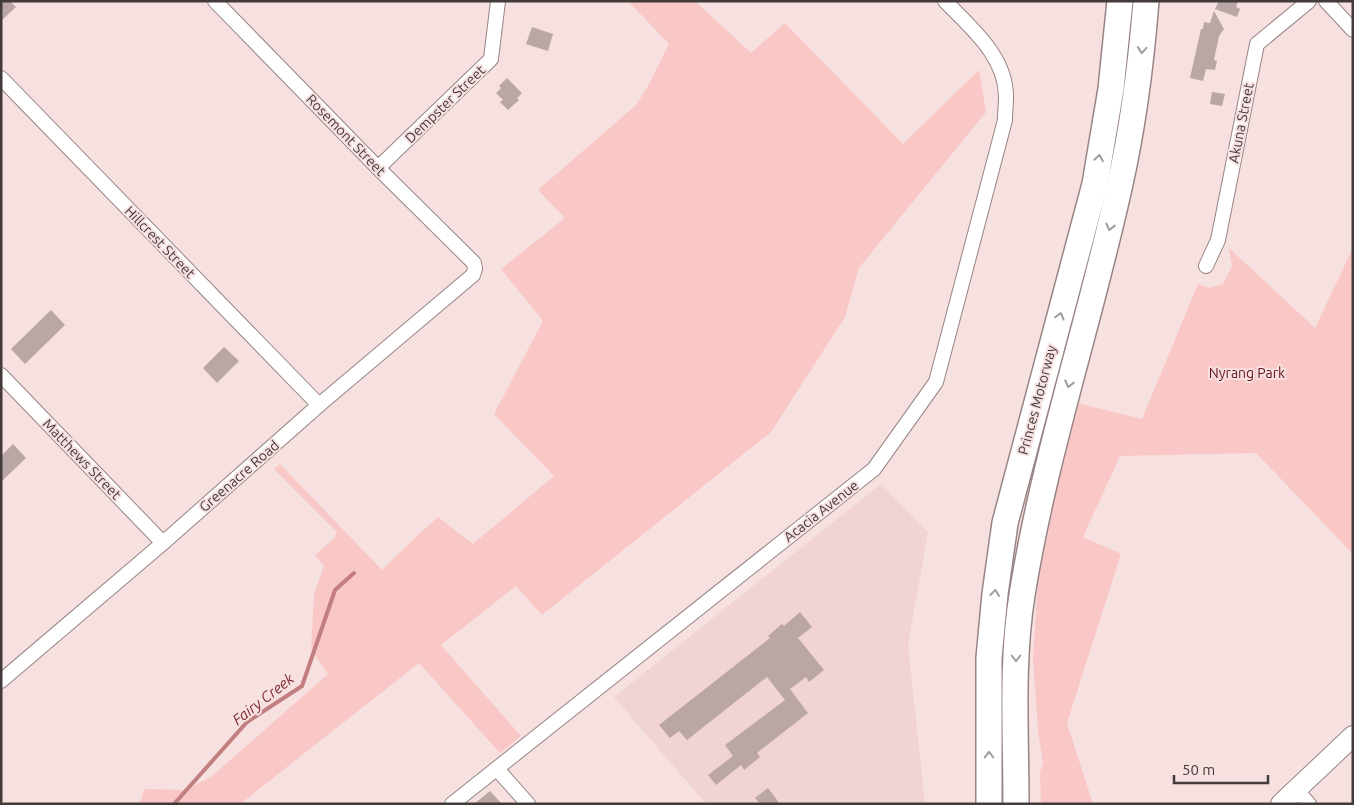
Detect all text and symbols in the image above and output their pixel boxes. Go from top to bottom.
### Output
one-way arrow [1136,46,1147,54]
street label: Dempster Street [402,62,489,146]
street label: Akuna Street [1225,81,1257,165]
street label: Rosemont Street [303,91,389,179]
one-way arrow [1094,154,1104,163]
street label: Hillcrest Street [122,203,199,282]
one-way arrow [1105,222,1115,230]
one-way arrow [1054,311,1065,320]
street label: Princes Motorway [1015,343,1059,457]
park label: Nyrang Park [1209,365,1285,381]
one-way arrow [1064,380,1075,389]
street label: Matthews Street [40,416,125,503]
street label: Greenacre Road [196,437,282,515]
street label: Acacia Avenue [781,477,861,545]
one-way arrow [989,588,1000,596]
one-way arrow [1011,654,1021,662]
water label: Fairy Creek [229,669,297,728]
one-way arrow [984,751,994,758]
scale bar [1174,752,1268,784]
text: 50 m [1182,761,1215,778]

